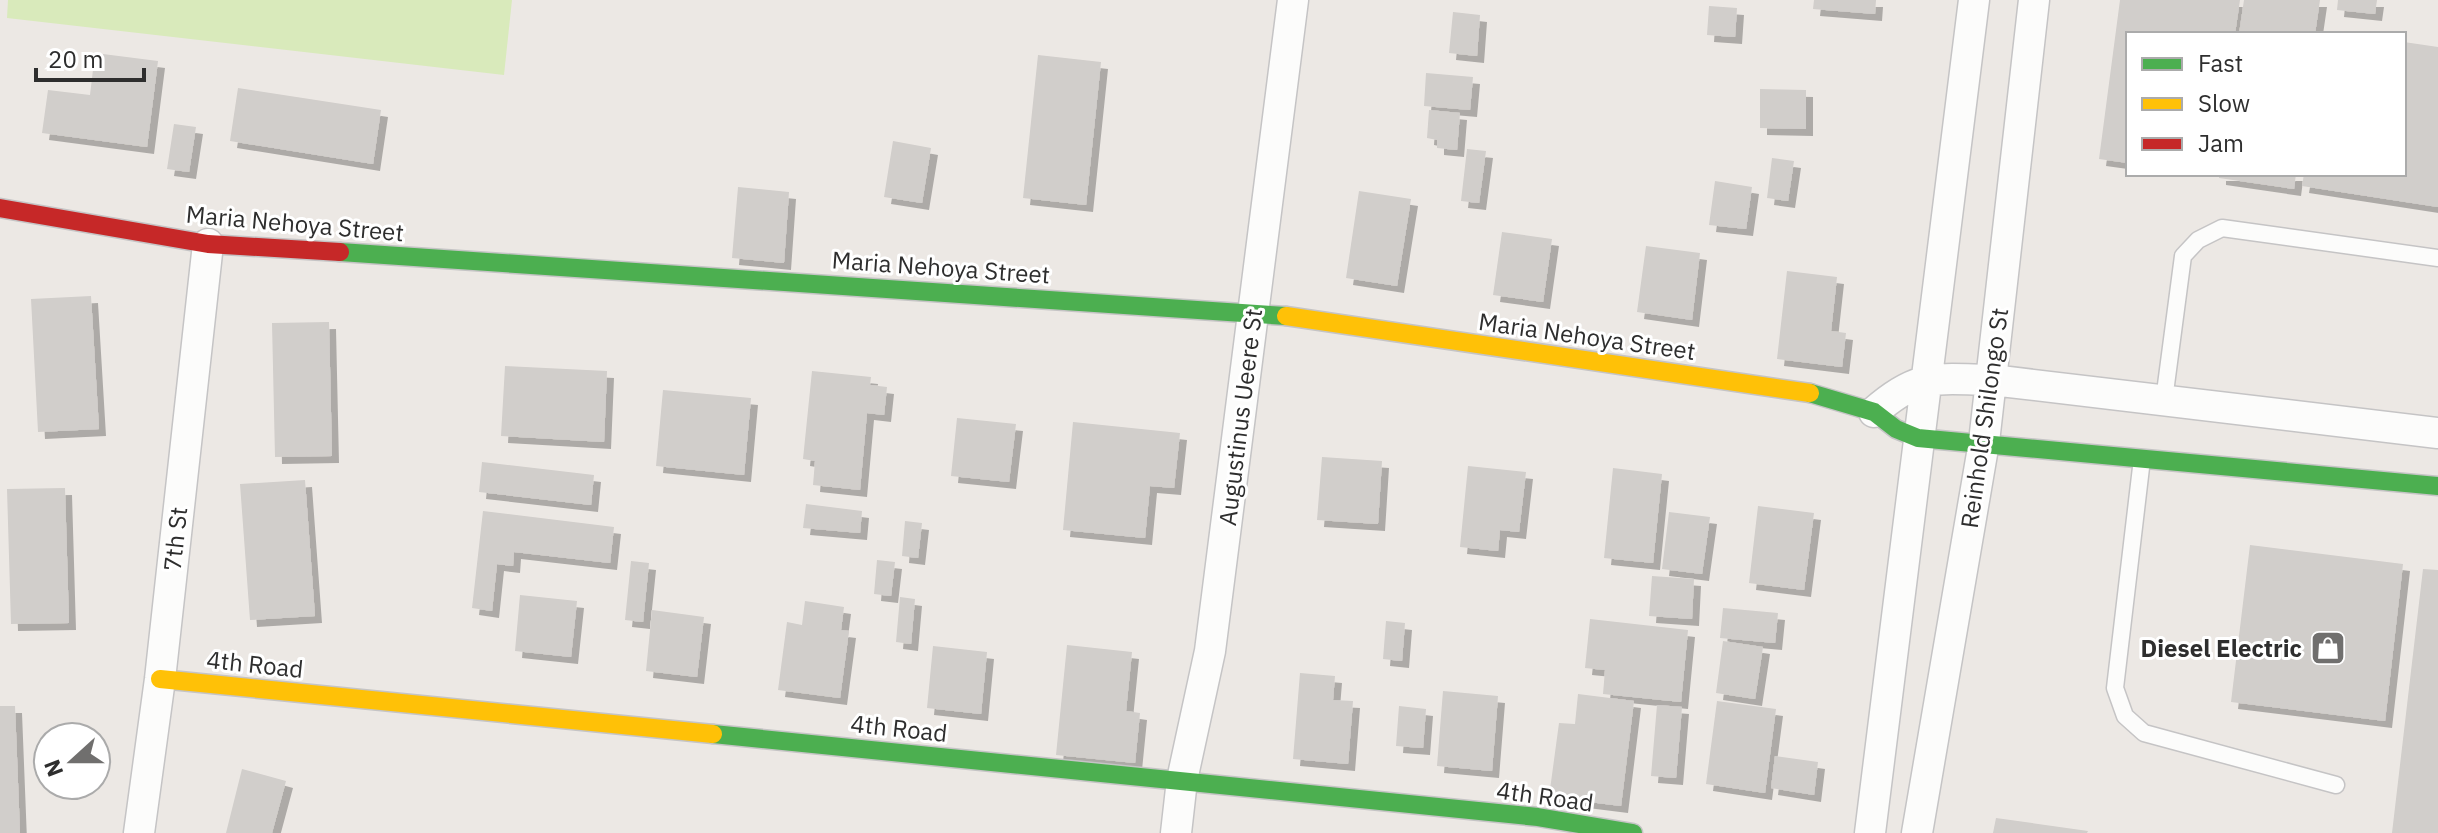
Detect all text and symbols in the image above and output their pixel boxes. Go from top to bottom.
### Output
scale bar [36,32,144,82]
legend [2126,32,2406,176]
text: 20 m [48,43,103,75]
text: Fast [2198,47,2243,79]
text: Slow [2198,87,2250,119]
text: Jam [2198,127,2244,159]
street label: Maria Nehoya Street [185,198,405,248]
street label: Maria Nehoya Street [831,243,1051,291]
street label: Maria Nehoya Street [1477,305,1697,367]
street label: Reinhold Shilongo St [1953,306,2015,530]
street label: Augustinus Ueere St [1211,307,1269,527]
street label: 7th St [156,505,194,573]
shop icon: Diesel Electric [2309,629,2347,667]
place label: Diesel Electric [2141,632,2302,664]
street label: 4th Road [205,643,305,685]
street label: 4th Road [849,707,949,749]
north arrow [32,721,112,801]
text: N [36,756,69,781]
street label: 4th Road [1495,773,1595,819]

